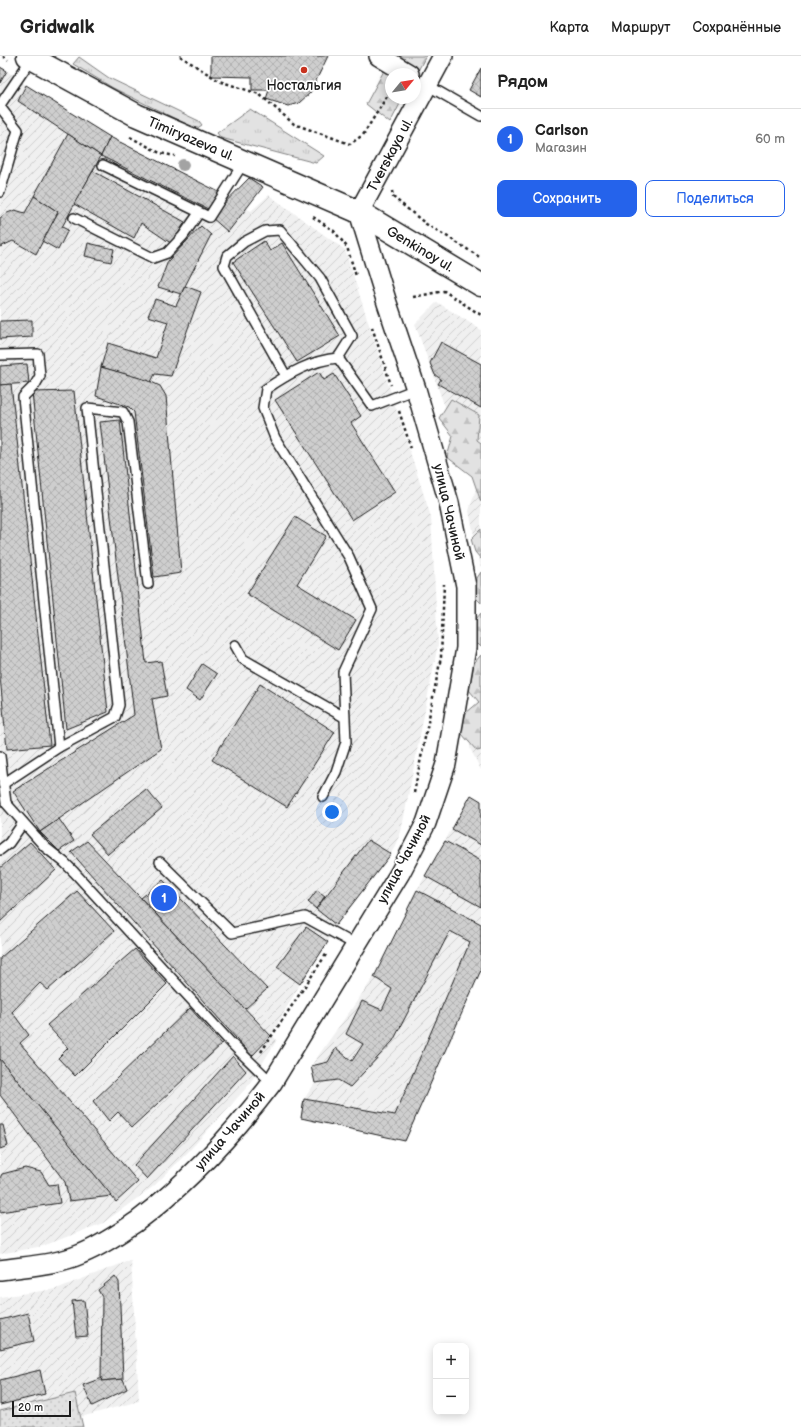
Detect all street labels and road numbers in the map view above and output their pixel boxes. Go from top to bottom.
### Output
street label: Timiryazeva ul. [145,113,237,165]
street label: Tverskaya ul. [363,115,417,195]
street label: Genkinoy ul. [383,222,457,276]
street label: улица Чачиной [430,462,468,562]
street label: улица Чачиной [373,812,435,906]
street label: улица Чачиной [191,1088,269,1174]

